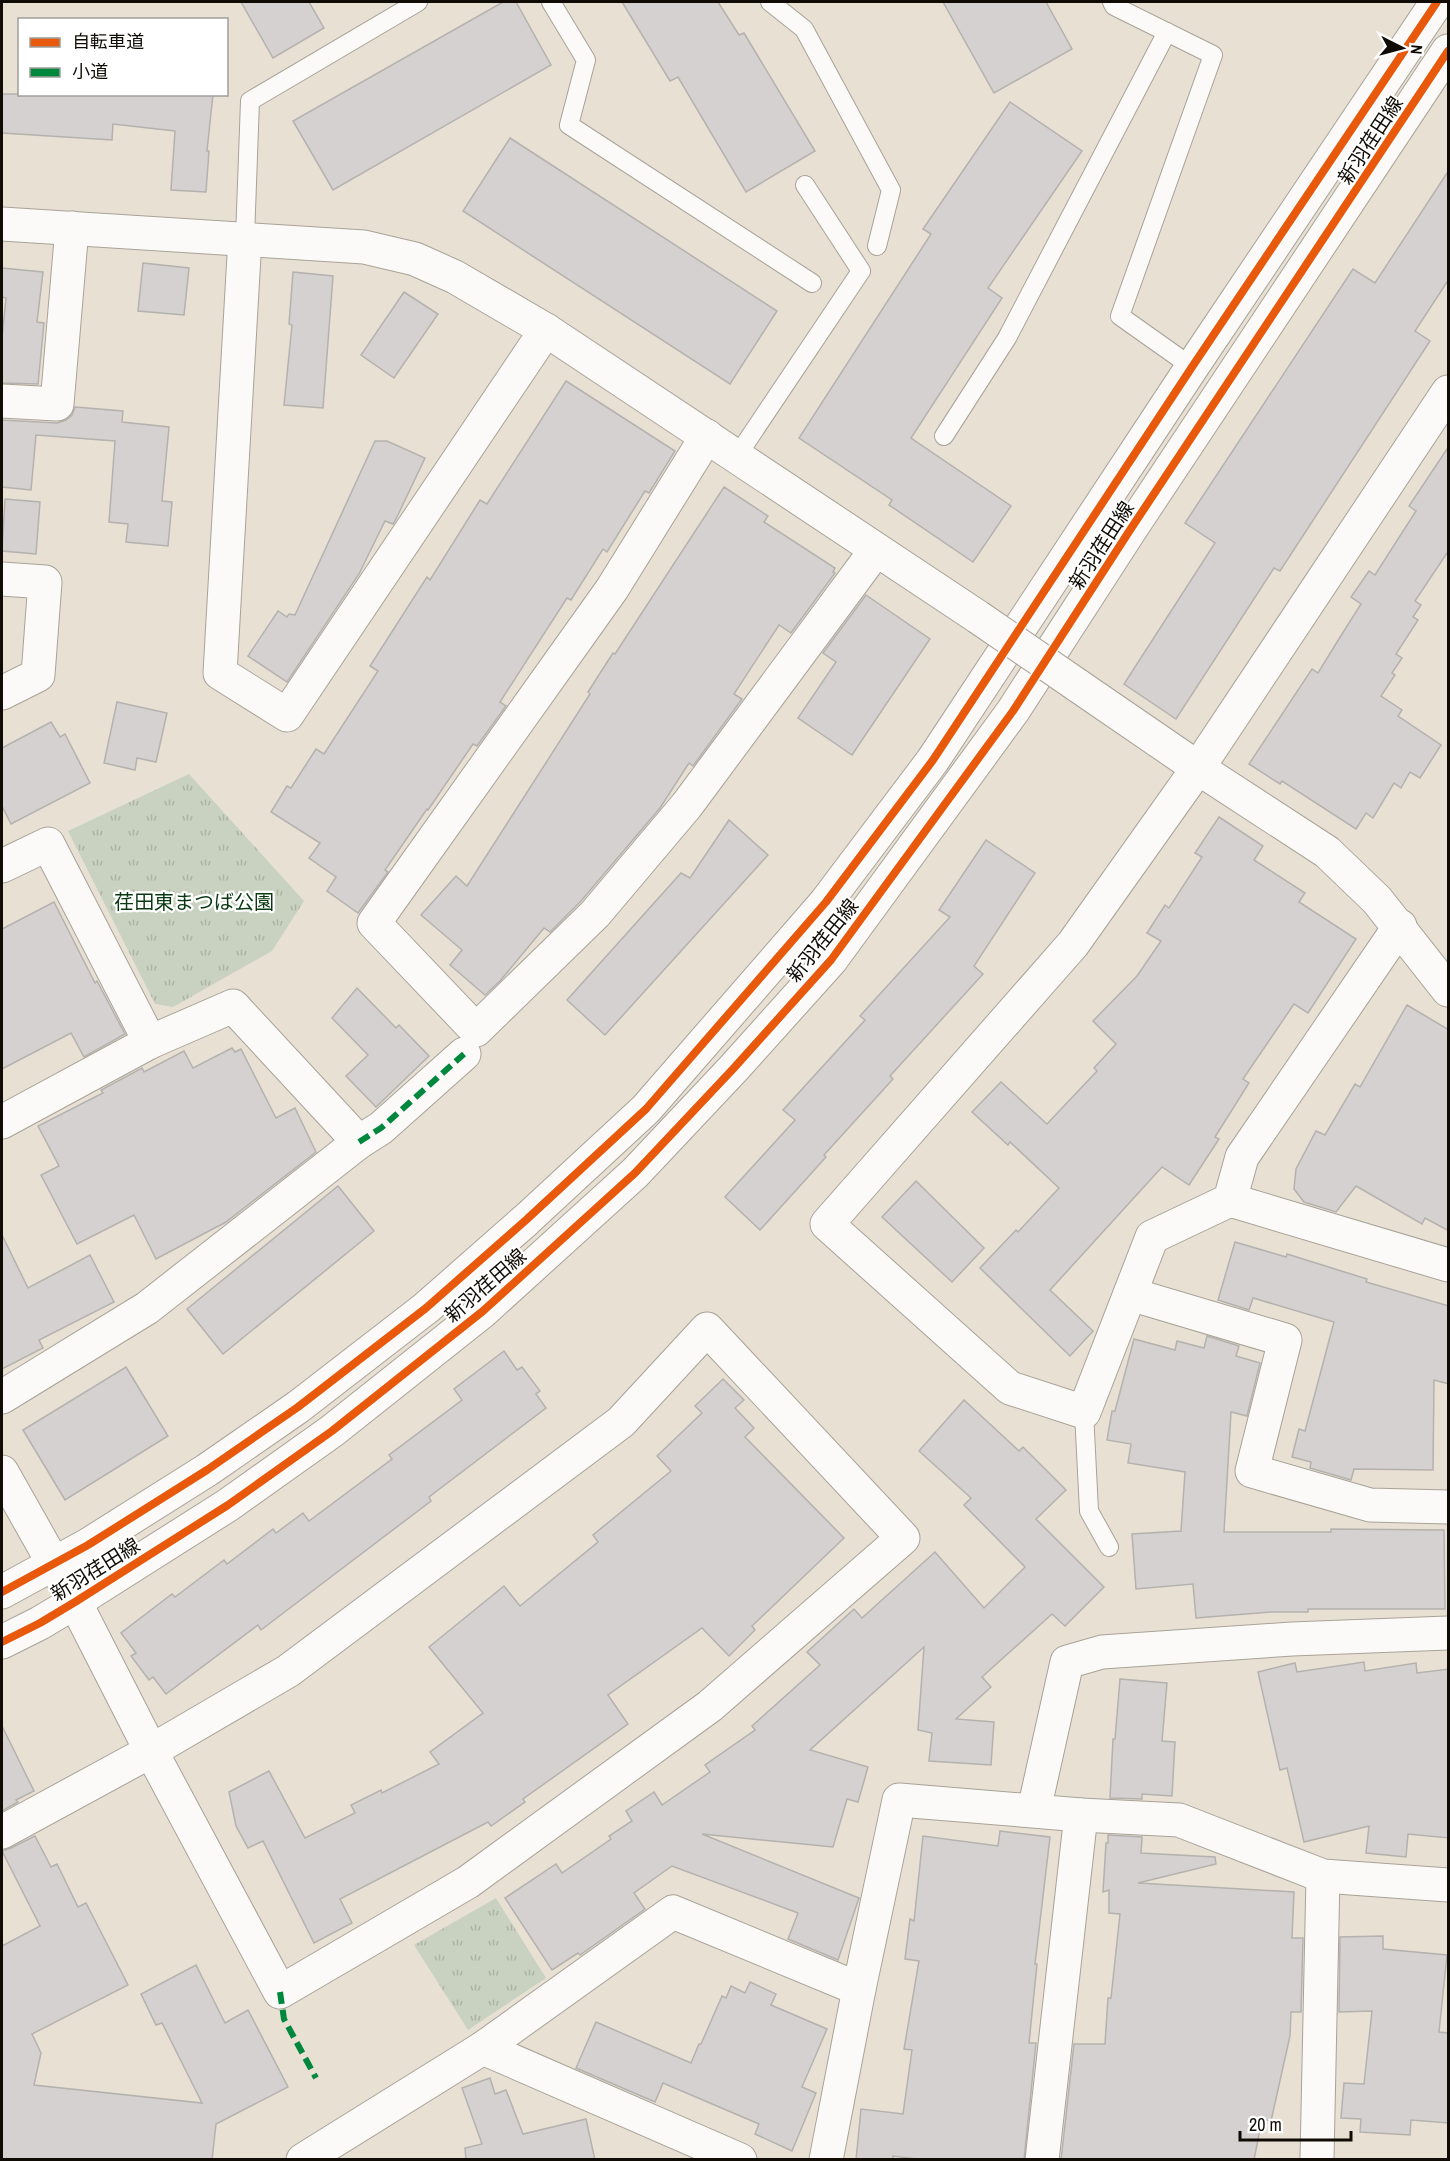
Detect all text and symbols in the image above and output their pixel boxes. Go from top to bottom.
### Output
legend [18,18,228,96]
north arrow [1372,18,1432,78]
text: 自転車道 [72,29,144,54]
text: N [1405,44,1428,55]
text: 小道 [72,59,108,84]
street label: 新羽荏田線 [1331,91,1409,189]
street label: 新羽荏田線 [1062,496,1140,594]
park label: 荏田東まつば公園 [114,888,274,915]
street label: 新羽荏田線 [780,893,864,987]
street label: 新羽荏田線 [438,1242,532,1328]
street label: 新羽荏田線 [45,1531,145,1607]
scale bar [1240,2104,1351,2142]
text: 20 m [1249,2112,1282,2137]

